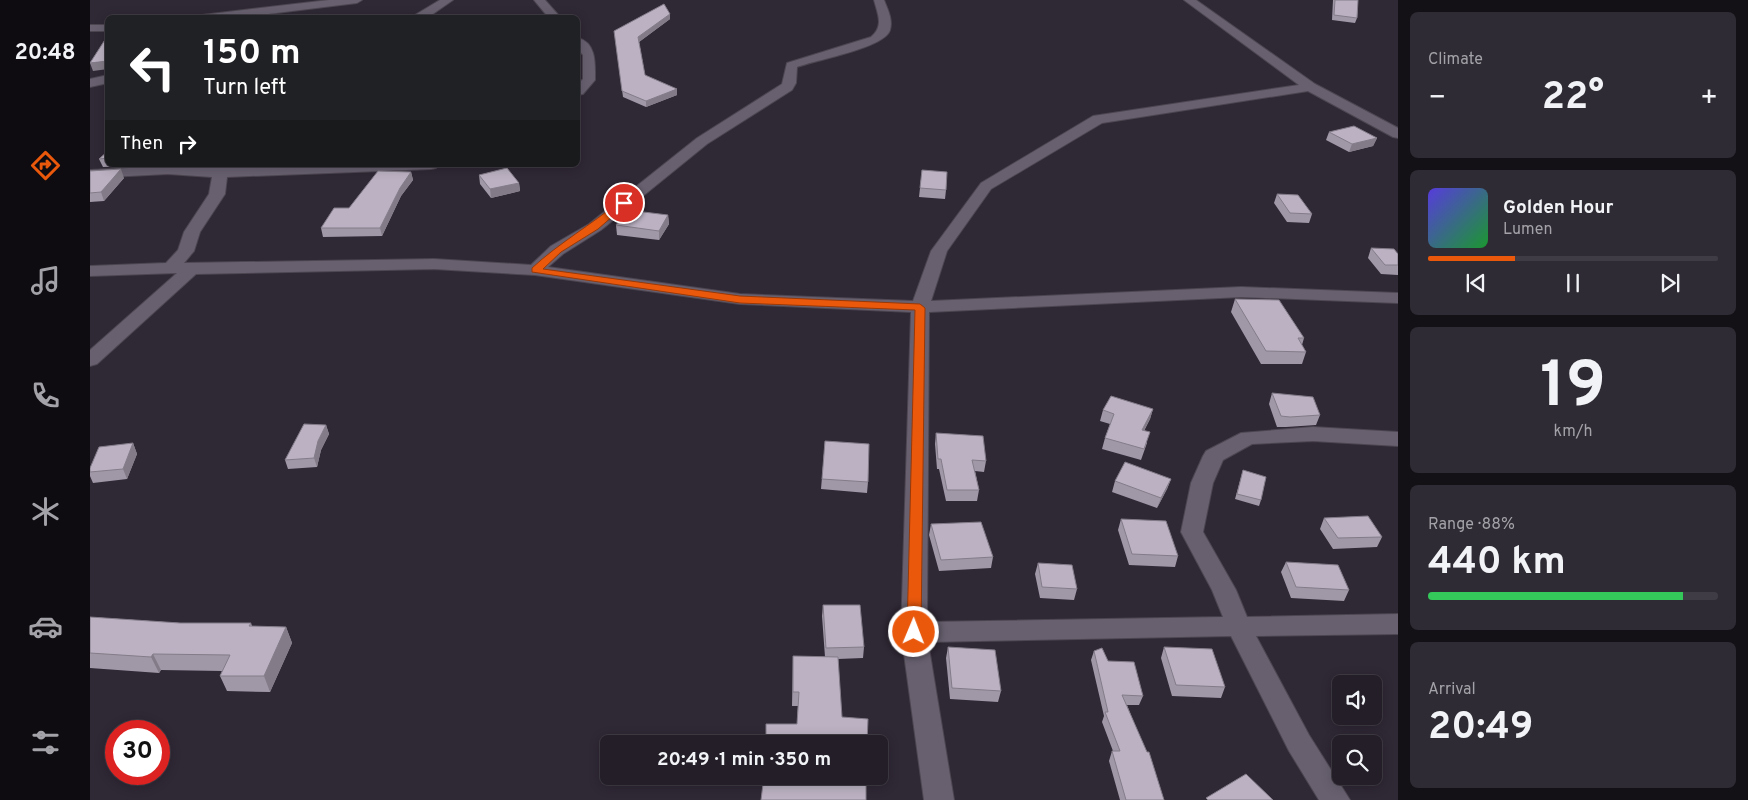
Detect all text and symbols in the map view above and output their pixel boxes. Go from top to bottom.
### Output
text: 150 m [203,32,301,76]
icon: left [120,35,185,100]
text: 20:48 [14,40,76,67]
text: Climate [1428,50,1483,70]
text: 22° [1542,74,1604,123]
text: Turn left [203,75,286,102]
text: − [1428,81,1446,117]
text: + [1700,81,1718,117]
icon: right [173,130,201,158]
text: Then [120,132,163,156]
icon: directions [28,148,63,183]
pin [603,182,645,224]
icon: arrive [610,189,638,217]
text: Golden Hour [1503,196,1614,220]
text: Lumen [1503,220,1553,240]
icon: music [28,263,63,298]
icon: previous [1462,269,1490,297]
icon: pause [1559,269,1587,297]
icon: next [1656,269,1684,297]
text: 19 [1540,348,1606,430]
icon: phone [28,378,63,413]
text: km/h [1554,422,1592,442]
icon: climate [28,494,63,529]
text: Range · 88% [1428,515,1515,535]
text: 440 km [1428,539,1566,588]
position arrow [887,605,939,657]
icon: car [28,609,63,644]
map controls [1332,675,1382,785]
button: sound [1332,675,1382,725]
text: Arrival [1428,680,1476,700]
text: 20:49 [1428,704,1533,753]
speed limit sign: 30 [105,720,170,785]
icon: filters [28,725,63,760]
button: search [1332,735,1382,785]
text: 20:49 · 1 min · 350 m [657,748,831,772]

